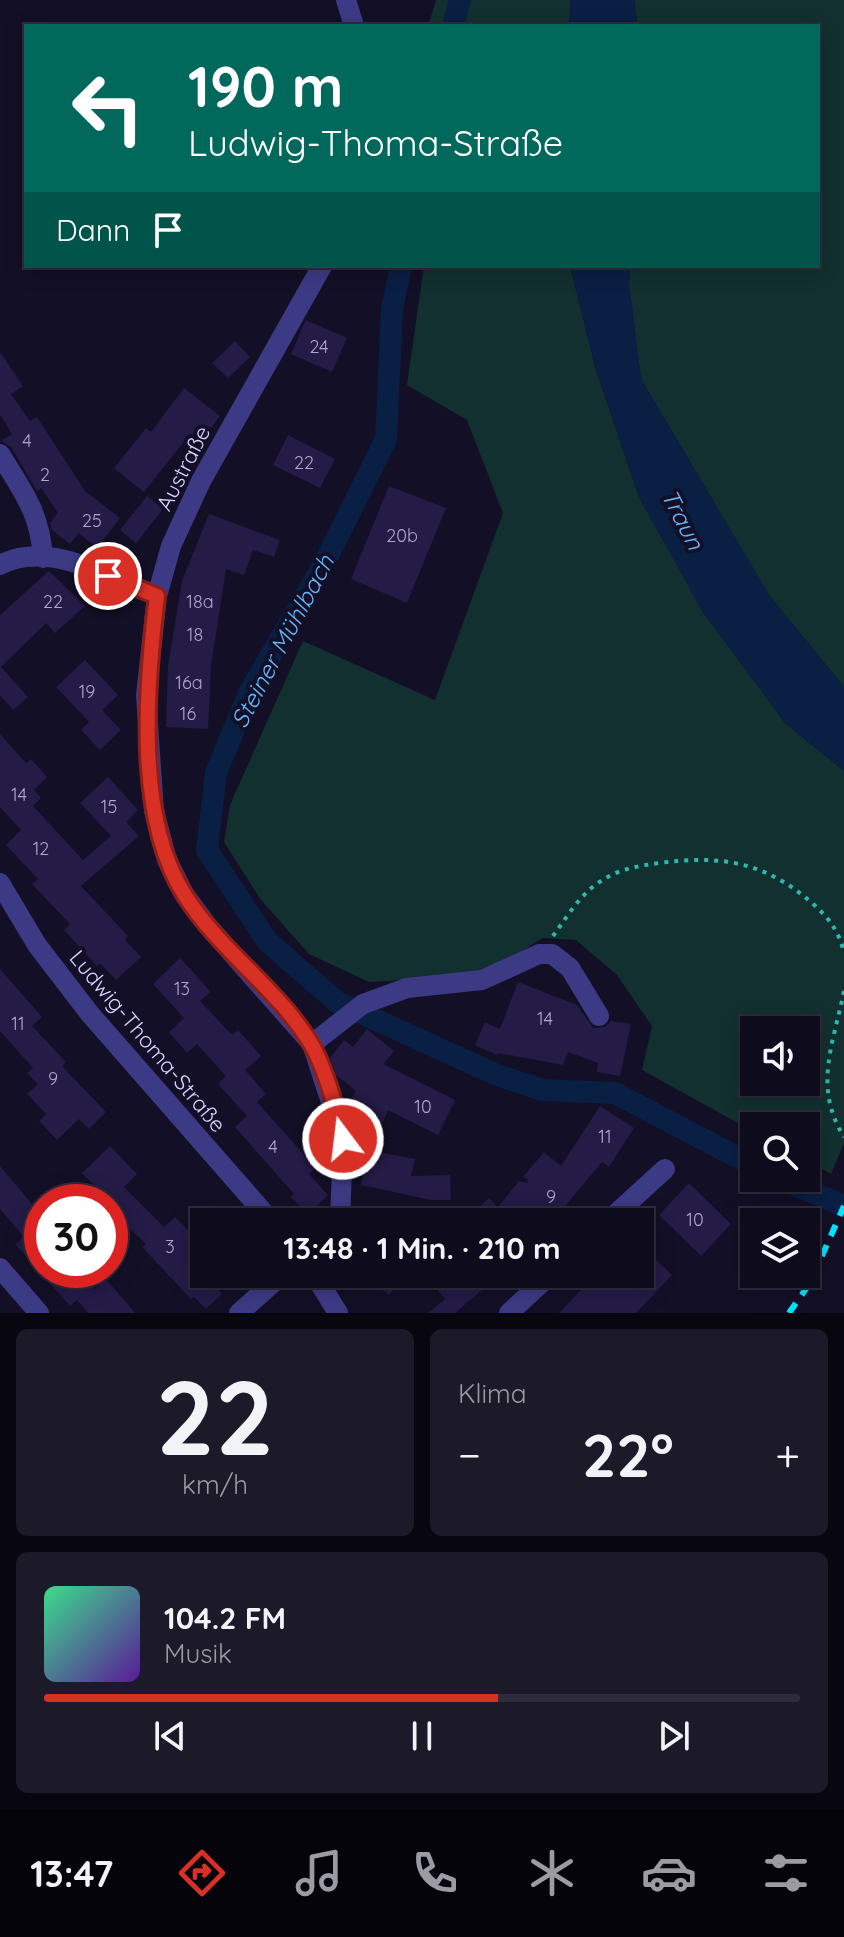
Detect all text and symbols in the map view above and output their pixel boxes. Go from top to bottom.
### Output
text: 190 m [188,51,343,121]
icon: left [56,56,160,160]
text: Ludwig-Thoma-Straße [188,120,563,165]
icon: arrive [146,208,190,252]
text: Dann [56,211,130,249]
house number: 24 [309,335,329,358]
street label: Austraße [150,421,216,515]
house number: 4 [22,429,32,452]
house number: 22 [294,451,314,474]
house number: 2 [40,463,50,486]
water label: Traun [655,484,711,555]
house number: 25 [82,509,102,532]
house number: 20b [386,524,418,547]
pin [74,542,142,610]
water label: Steiner Mühlbach [224,549,340,732]
icon: arrive [86,554,130,598]
house number: 22 [43,590,63,613]
house number: 18a [186,590,214,613]
house number: 18 [187,623,203,646]
house number: 16a [175,671,203,694]
house number: 19 [79,680,95,703]
house number: 16 [180,702,196,725]
house number: 14 [11,783,27,806]
house number: 15 [101,795,117,818]
house number: 12 [33,837,49,860]
street label: Ludwig-Thoma-Straße [64,944,232,1138]
house number: 13 [174,977,190,1000]
house number: 14 [537,1007,553,1030]
house number: 11 [11,1012,25,1035]
map controls [740,1016,820,1288]
button: sound [740,1016,820,1096]
house number: 9 [48,1067,58,1090]
house number: 10 [414,1095,432,1118]
position arrow [301,1097,385,1181]
button: search [740,1112,820,1192]
house number: 11 [598,1125,612,1148]
house number: 4 [268,1135,278,1158]
speed limit sign: 30 [24,1184,128,1288]
house number: 9 [546,1185,556,1208]
house number: 10 [686,1208,704,1231]
button: layers [740,1208,820,1288]
text: 13:48 · 1 Min. · 210 m [283,1229,561,1267]
house number: 3 [165,1235,175,1258]
text: 22 [156,1351,274,1481]
text: Klima [458,1377,527,1410]
text: 22° [582,1417,674,1492]
text: − [458,1427,481,1482]
text: + [775,1427,800,1482]
text: km/h [182,1468,248,1501]
text: 104.2 FM [164,1599,286,1637]
text: Musik [164,1637,232,1670]
icon: previous [148,1714,192,1758]
icon: pause [400,1714,444,1758]
icon: next [652,1714,696,1758]
icon: directions [174,1845,230,1901]
icon: music [291,1845,347,1901]
icon: phone [407,1845,463,1901]
icon: climate [524,1845,580,1901]
icon: car [641,1845,697,1901]
icon: filters [758,1845,814,1901]
text: 13:47 [30,1851,113,1896]

